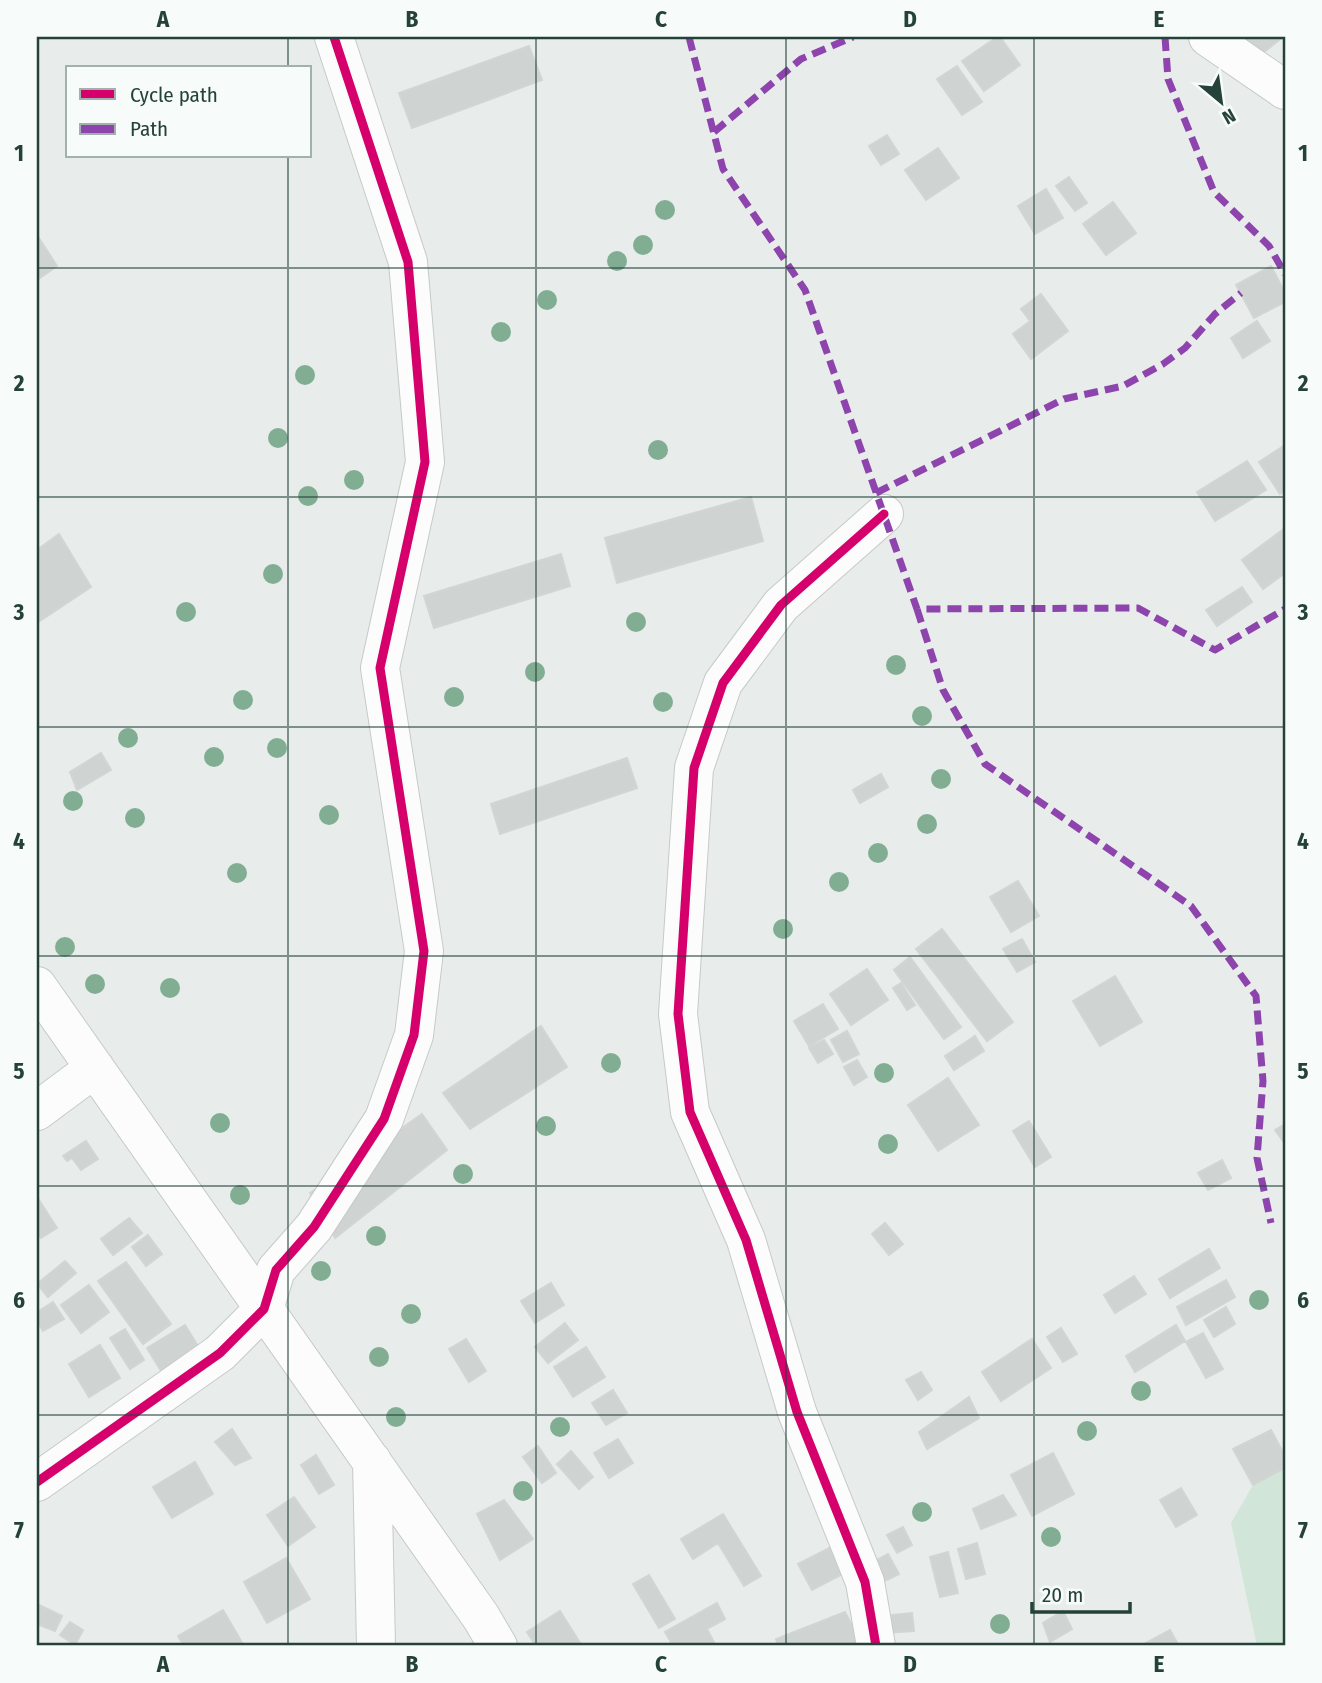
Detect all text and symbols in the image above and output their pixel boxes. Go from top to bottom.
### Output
text: A [156,5,170,33]
text: B [406,5,419,33]
text: C [655,5,667,33]
text: D [903,5,917,33]
text: E [1154,5,1165,33]
legend [66,66,312,158]
north arrow [1186,66,1256,136]
text: Cycle path [130,82,218,108]
text: N [1218,104,1240,129]
text: Path [130,116,168,142]
text: 1 [14,139,24,167]
text: 1 [1298,139,1308,167]
text: 2 [13,369,25,397]
text: 2 [1297,369,1309,397]
text: 3 [13,598,25,626]
text: 3 [1297,598,1309,626]
text: 4 [13,827,25,855]
text: 4 [1297,827,1309,855]
text: 5 [13,1057,25,1085]
text: 5 [1297,1057,1309,1085]
text: 6 [13,1286,25,1314]
text: 6 [1297,1286,1309,1314]
text: 7 [14,1516,24,1544]
text: 7 [1298,1516,1308,1544]
scale bar [1032,1571,1130,1615]
text: 20 m [1042,1582,1083,1608]
text: A [156,1650,170,1678]
text: B [406,1650,419,1678]
text: C [655,1650,667,1678]
text: D [903,1650,917,1678]
text: E [1154,1650,1165,1678]

